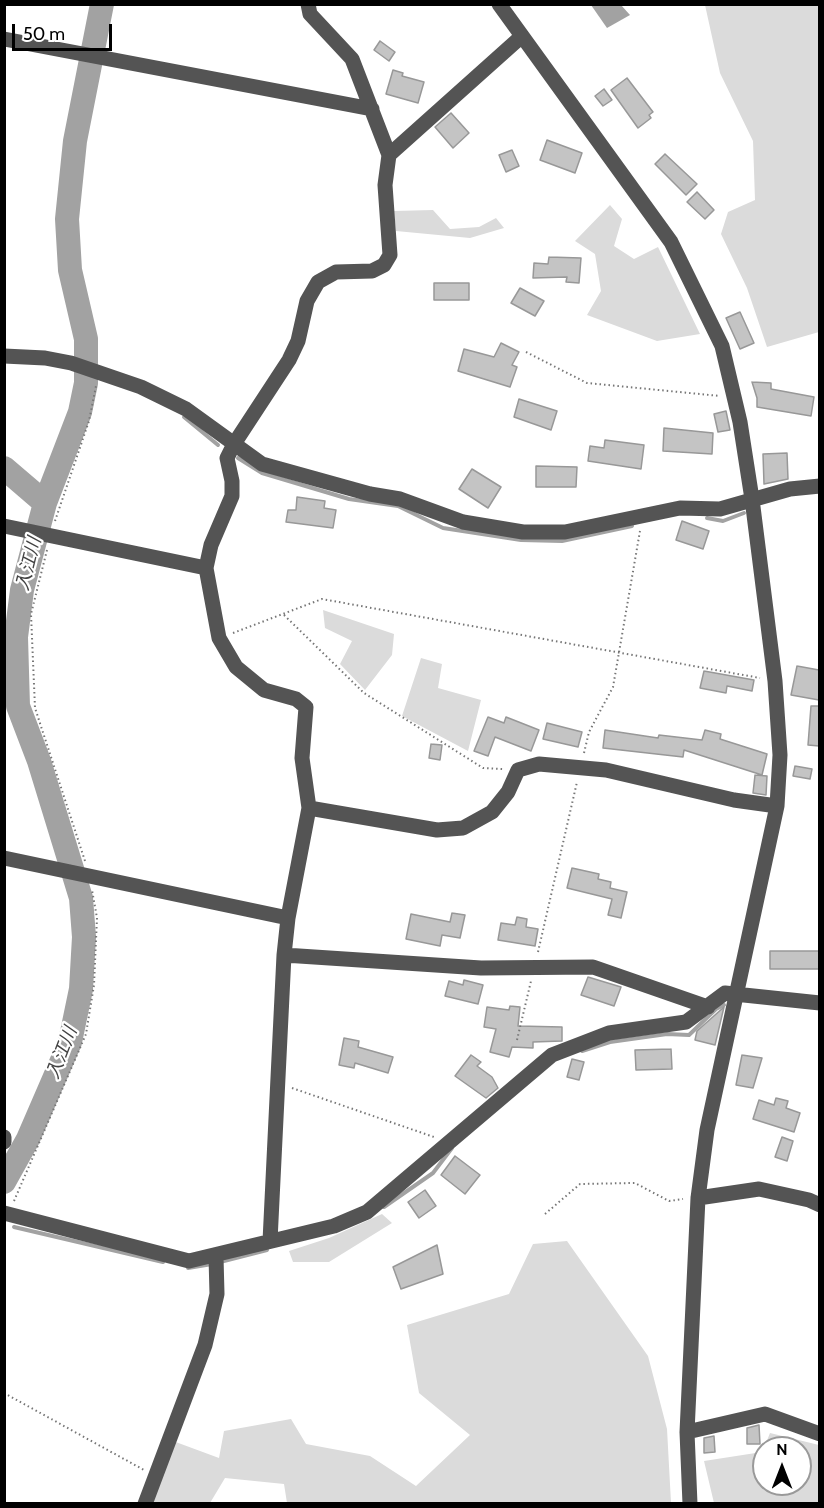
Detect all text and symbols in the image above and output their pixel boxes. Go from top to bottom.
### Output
scale bar [15,12,116,50]
text: 50 m [23,23,65,45]
water label: 入江川 [12,535,46,593]
water label: 入江川 [42,1024,82,1082]
north arrow [752,1436,812,1496]
text: N [776,1440,788,1459]

